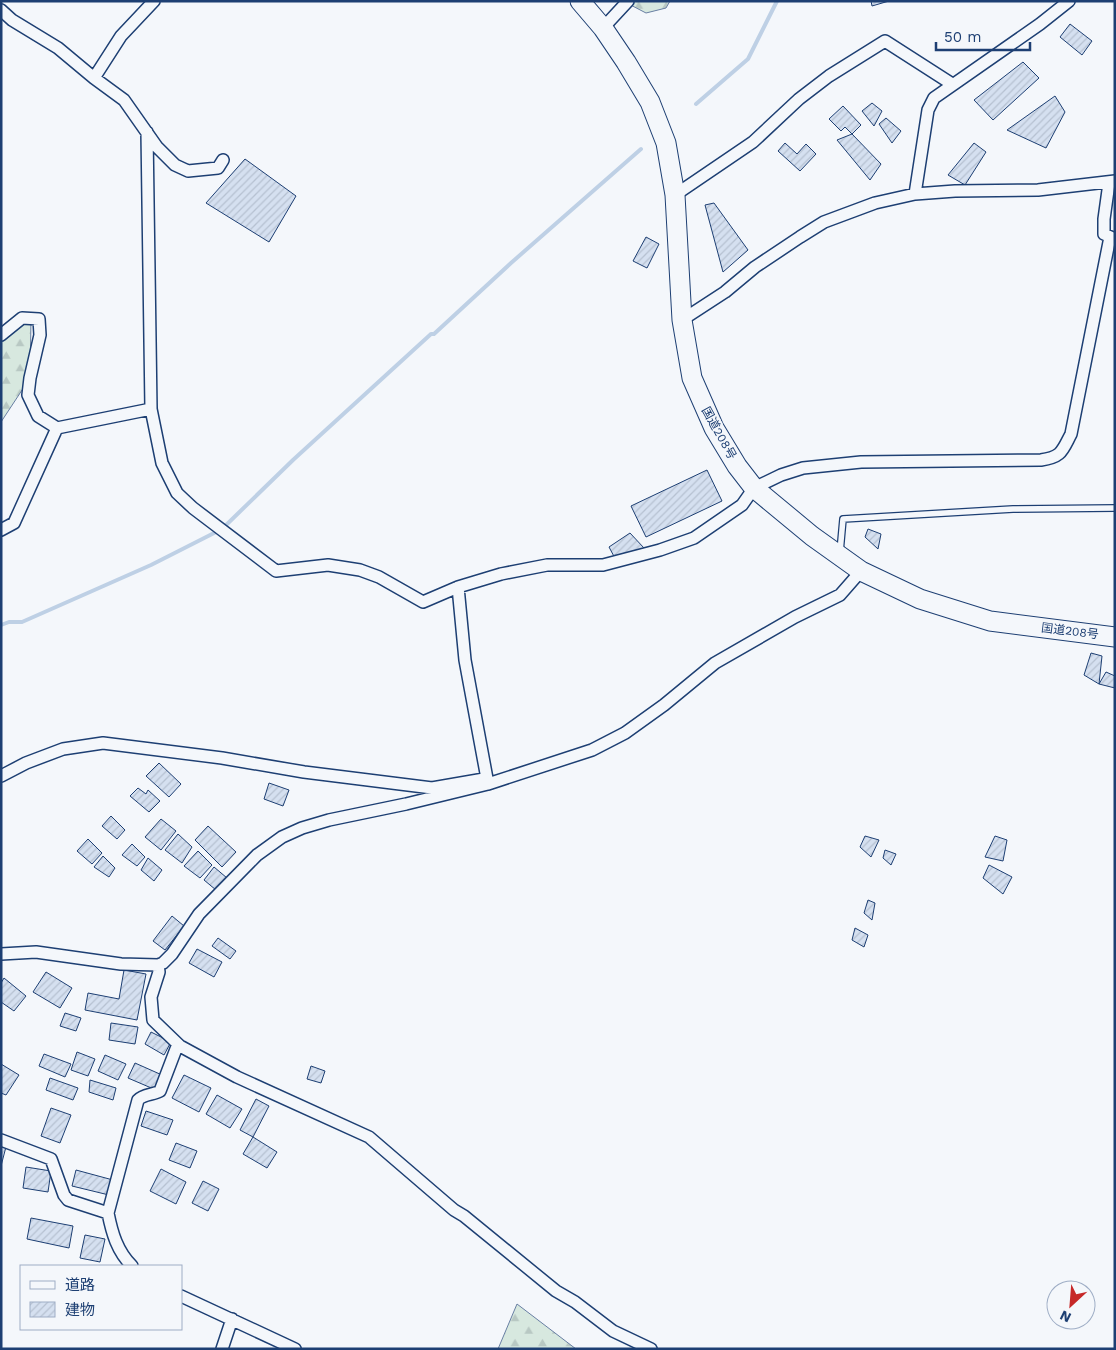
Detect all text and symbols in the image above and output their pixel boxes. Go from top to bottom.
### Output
scale bar [936,20,1030,52]
text: 50 m [944,28,981,46]
street label: 国道208号 [699,404,739,462]
street label: 国道208号 [1040,621,1100,641]
legend [20,1265,182,1330]
text: 道路 [65,1276,95,1294]
north arrow [1046,1280,1096,1330]
text: 建物 [65,1301,95,1319]
text: N [1057,1307,1073,1326]

